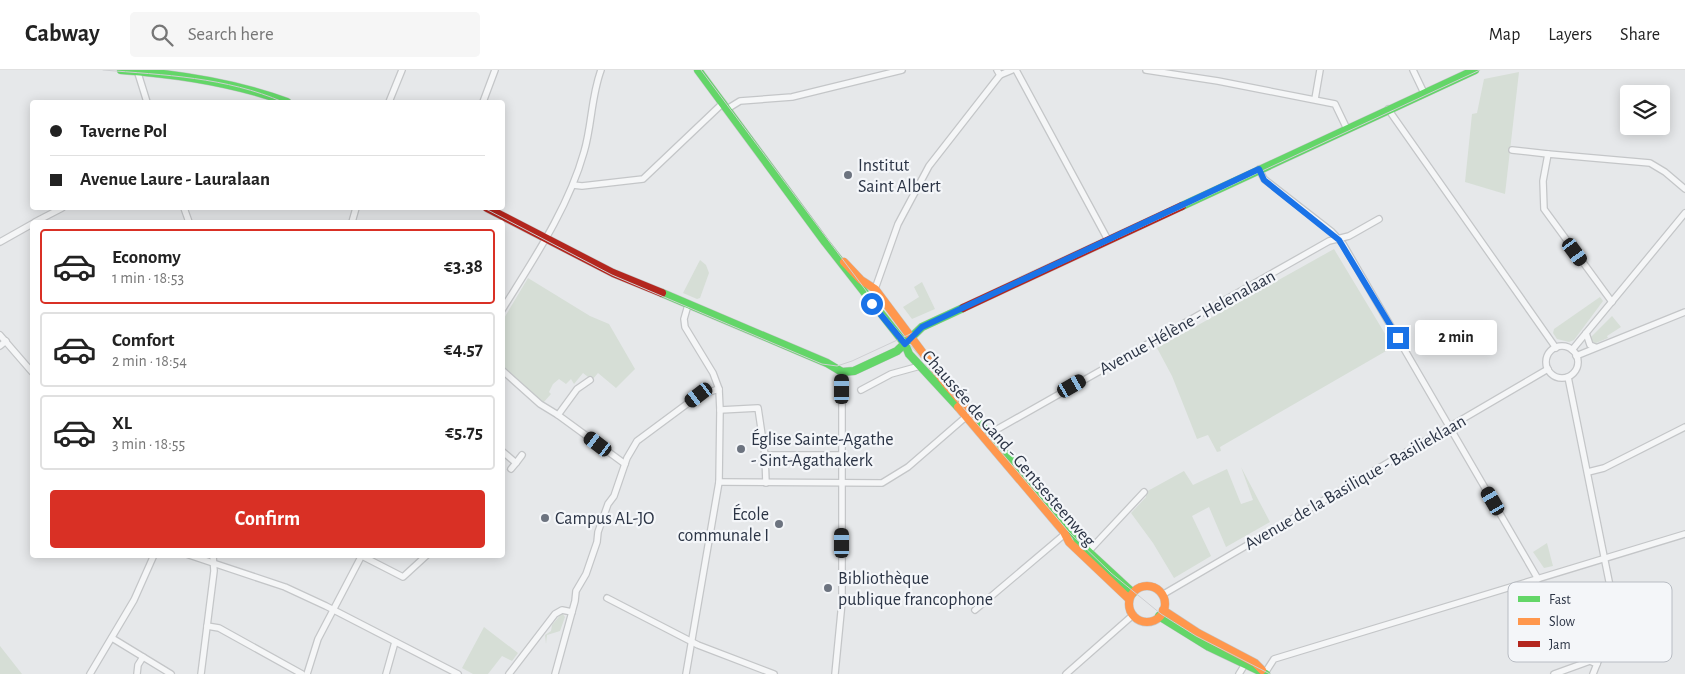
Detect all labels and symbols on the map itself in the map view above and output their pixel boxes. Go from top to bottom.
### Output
place label: Institut Saint Albert [858,157,941,196]
marker: Institut Saint Albert [842,169,854,181]
car [1560,235,1589,269]
street label: Avenue Hélène - Helenalaan [1096,267,1279,379]
route start [861,293,883,315]
callout: 2 min [1416,320,1498,356]
route end [1387,327,1409,349]
street label: Chaussée de Gand - Gentsesteenweg [918,347,1098,550]
car [1055,372,1088,400]
car [834,374,849,404]
car [682,380,715,410]
street label: Avenue de la Basilique - Basilieklaan [1242,412,1469,554]
place label: Église Sainte-Agathe - Sint-Agathakerk [751,428,894,470]
car [581,429,614,459]
marker: Église Sainte-Agathe - Sint-Agathakerk [735,443,747,455]
car [1479,484,1506,518]
place label: École communale I [678,503,769,545]
place label: Campus AL-JO [555,510,654,528]
marker: Campus AL-JO [539,512,551,524]
marker: École communale I [773,518,785,530]
car [834,528,849,558]
place label: Bibliothèque publique francophone [838,570,993,609]
marker: Bibliothèque publique francophone [822,582,834,594]
legend [1508,582,1672,662]
text: Fast [1549,593,1571,607]
text: Slow [1549,615,1576,629]
text: Jam [1549,638,1571,652]

